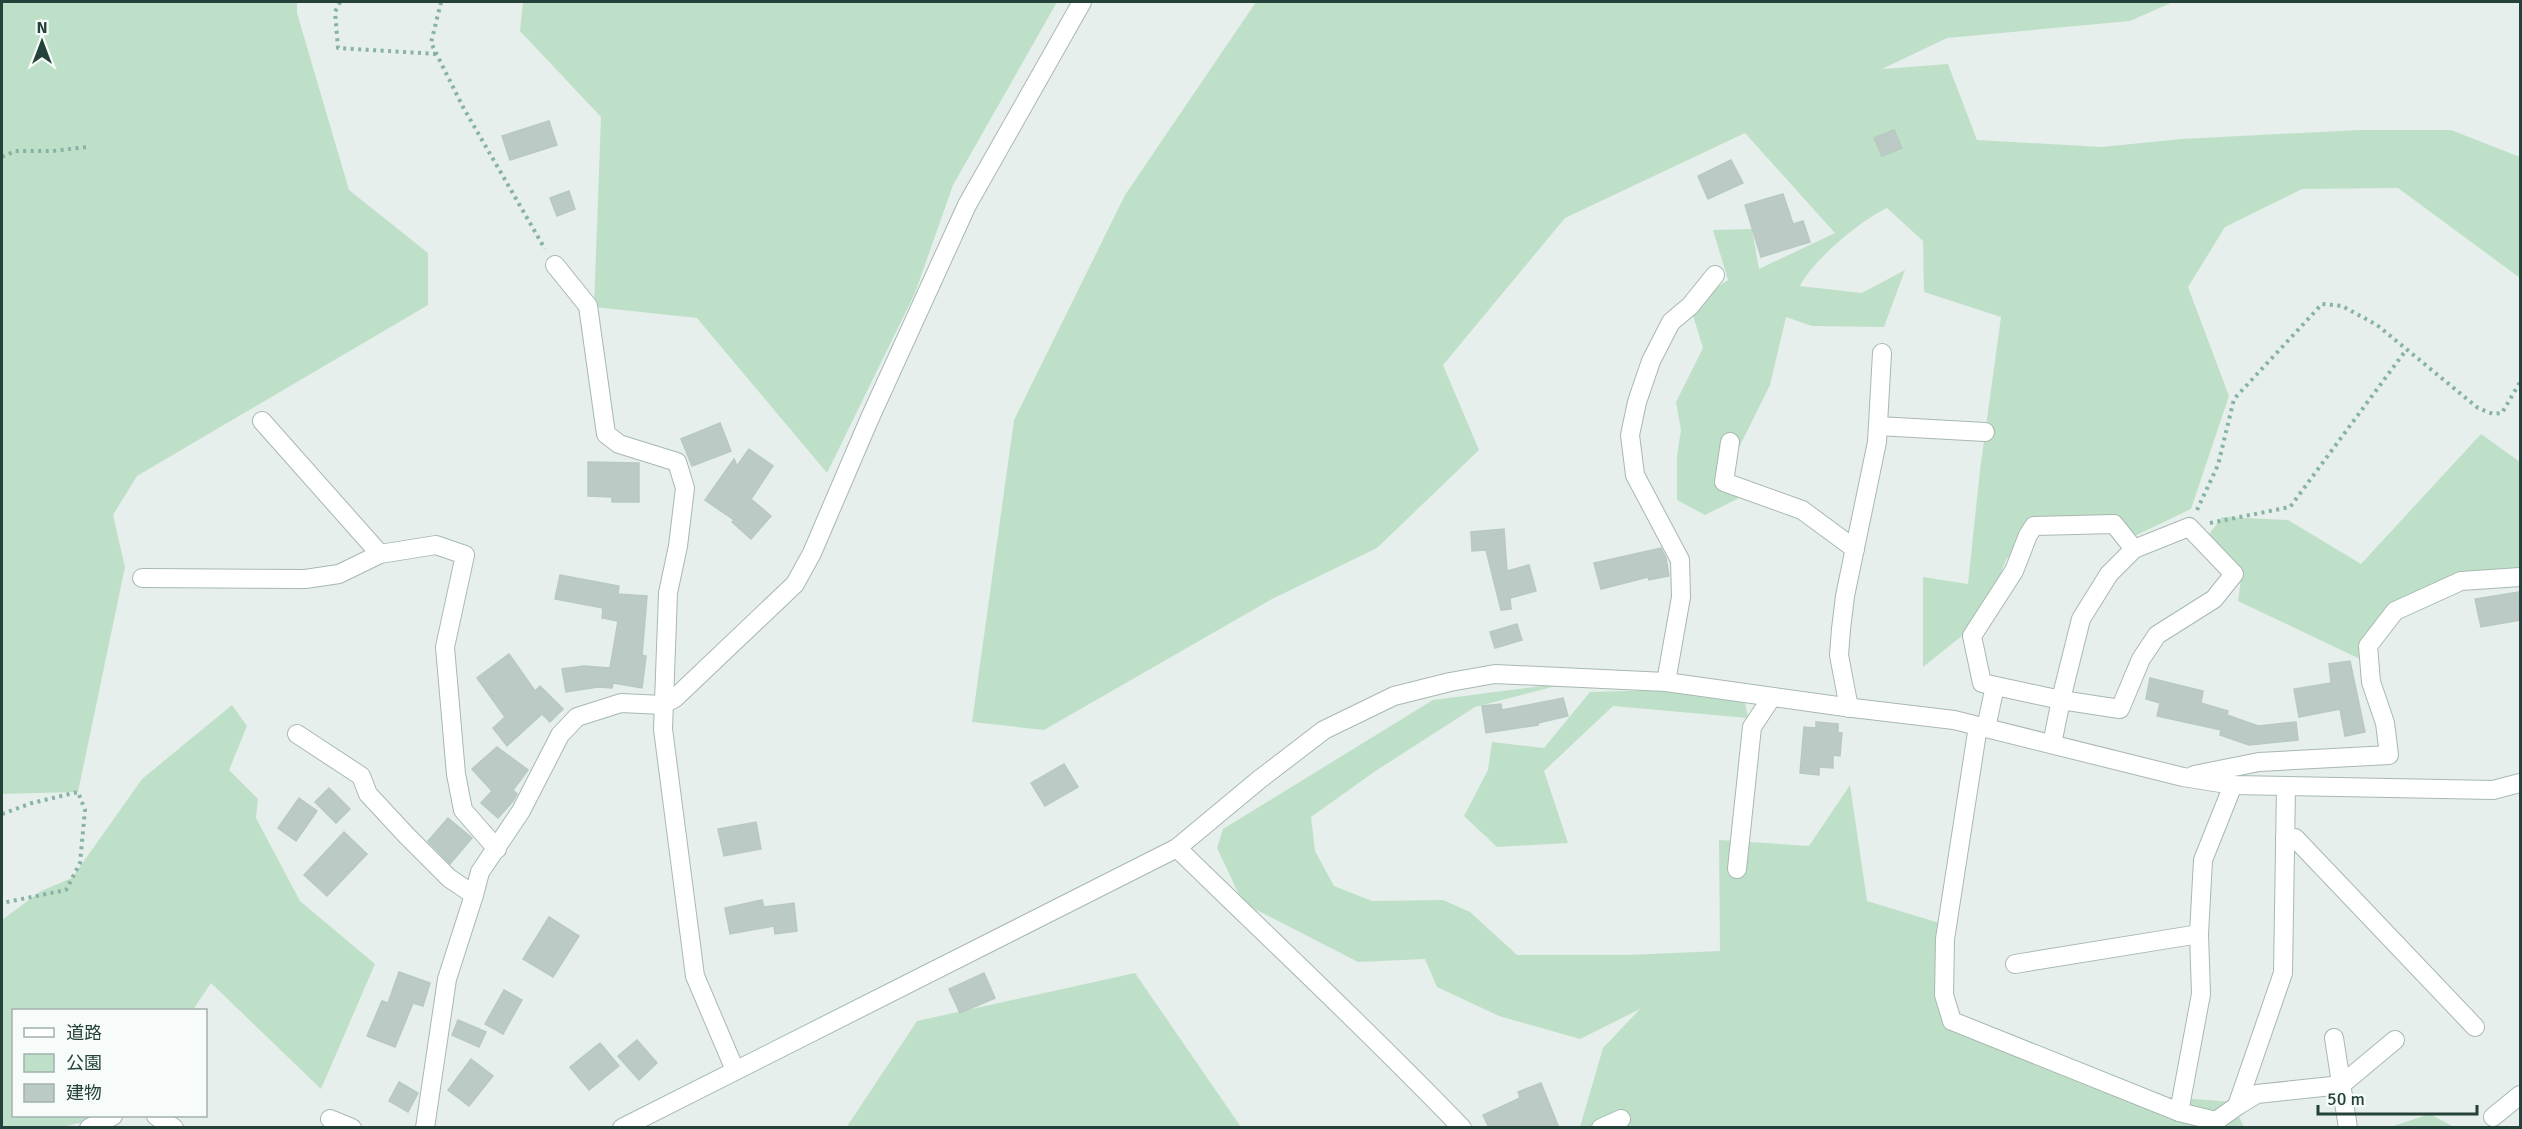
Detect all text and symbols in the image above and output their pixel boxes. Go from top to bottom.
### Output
north arrow [12,12,72,72]
text: N [36,18,48,38]
legend [12,1009,207,1117]
text: 道路 [66,1022,102,1044]
text: 公園 [66,1052,102,1074]
scale bar [2318,1078,2477,1116]
text: 建物 [66,1082,102,1104]
text: 50 m [2327,1088,2365,1110]

